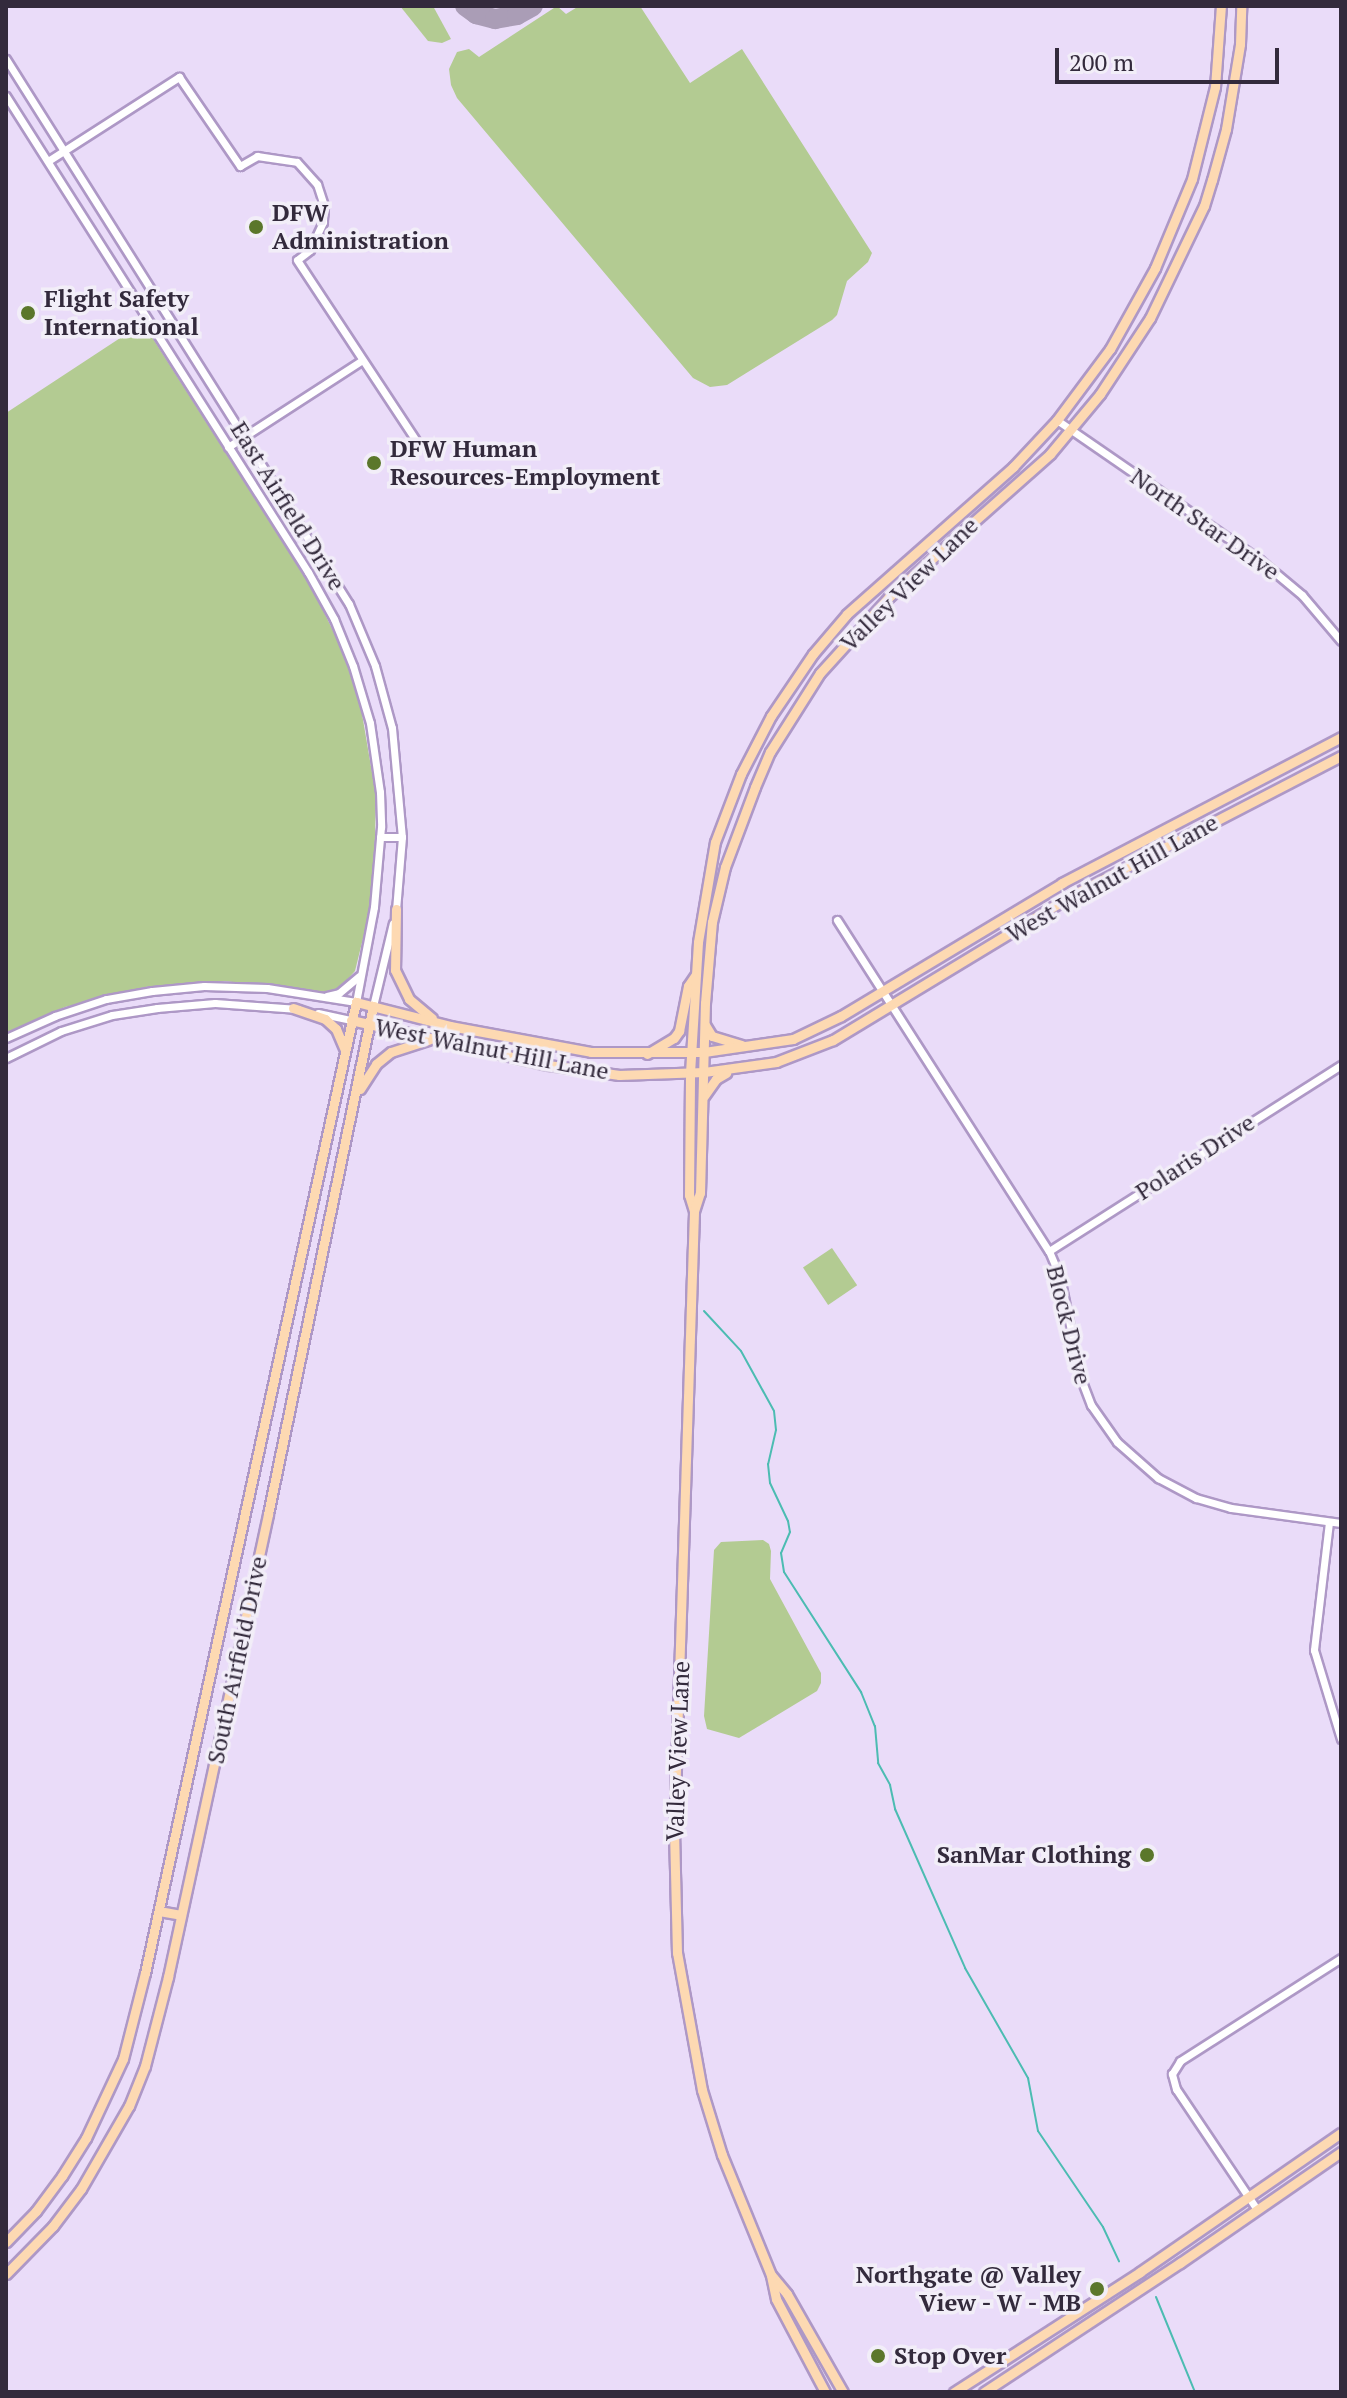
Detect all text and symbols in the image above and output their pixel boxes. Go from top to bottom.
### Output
scale bar [1059,32,1283,82]
text: 200 m [1069,46,1134,78]
place label: DFW Administration [272,199,449,255]
marker: DFW Administration [247,218,265,236]
place label: Flight Safety International [44,285,199,341]
marker: Flight Safety International [19,304,37,322]
street label: East Airfield Drive [224,416,352,596]
place label: DFW Human Resources-Employment [390,435,660,491]
marker: DFW Human Resources-Employment [365,454,383,472]
street label: North Star Drive [1125,462,1285,586]
street label: Valley View Lane [834,511,984,657]
street label: West Walnut Hill Lane [1001,808,1223,948]
street label: West Walnut Hill Lane [373,1012,611,1086]
street label: Polaris Drive [1130,1108,1260,1206]
street label: Block Drive [1040,1262,1098,1388]
street label: South Airfield Drive [201,1553,273,1767]
street label: Valley View Lane [660,1660,696,1842]
place label: SanMar Clothing [937,1841,1131,1869]
marker: SanMar Clothing [1138,1846,1156,1864]
place label: Northgate @ Valley View - W - MB [855,2261,1081,2317]
marker: Northgate @ Valley View - W - MB [1088,2280,1106,2298]
place label: Stop Over [894,2342,1006,2370]
marker: Stop Over [869,2347,887,2365]

